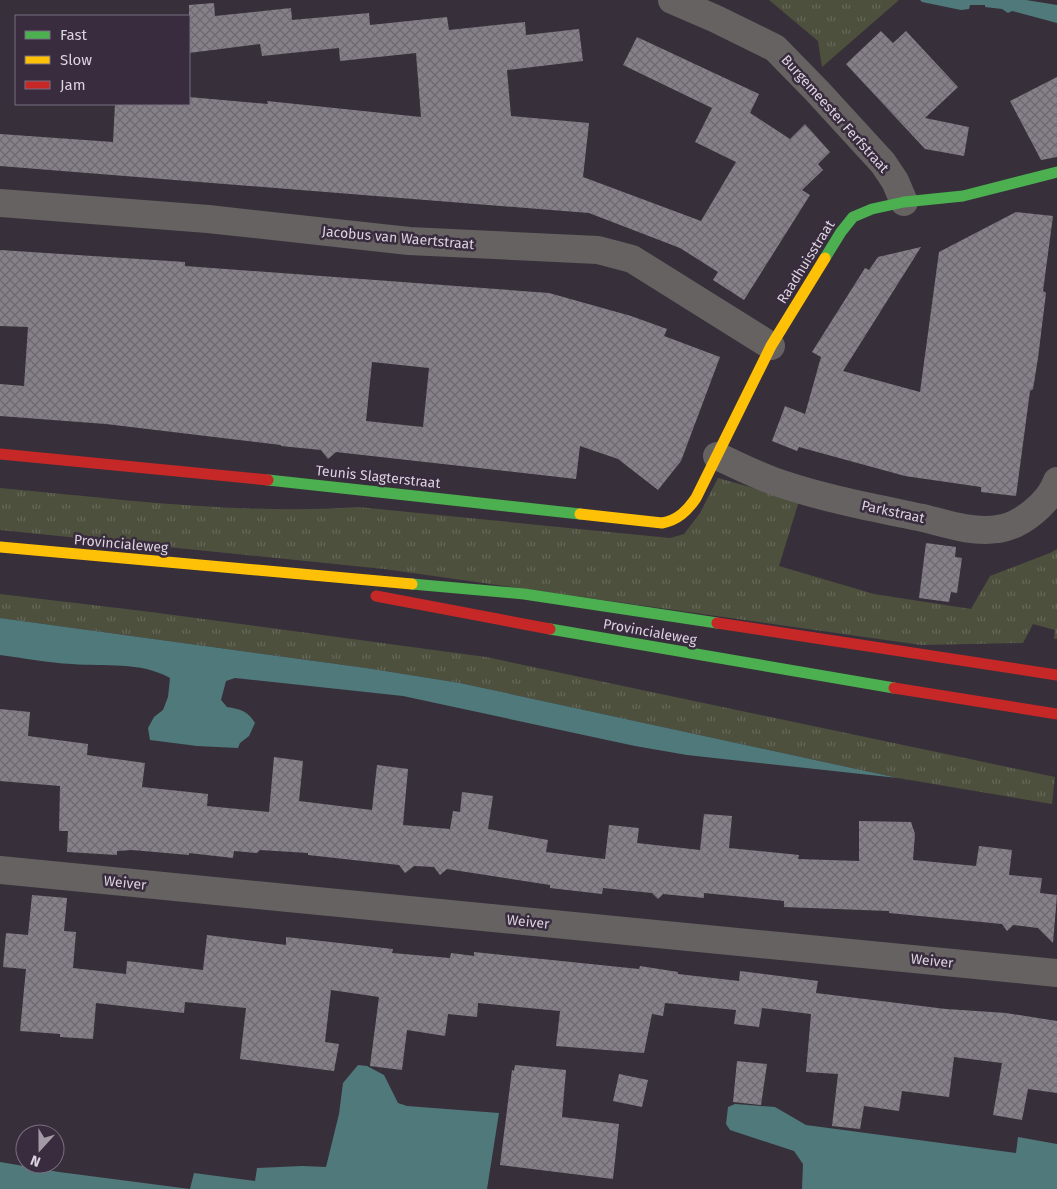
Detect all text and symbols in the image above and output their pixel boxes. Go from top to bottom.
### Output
legend [15,15,190,105]
text: Fast [60,26,87,44]
text: Slow [60,51,92,69]
street label: Burgemeester Ferfstraat [778,52,893,177]
text: Jam [60,76,86,94]
street label: Raadhuisstraat [774,216,839,307]
street label: Jacobus van Waertstraat [321,223,476,253]
street label: Teunis Slagterstraat [315,462,442,492]
street label: Parkstraat [860,497,927,527]
street label: Provincialeweg [73,531,170,557]
street label: Provincialeweg [602,615,699,649]
street label: Weiver [103,872,148,894]
street label: Weiver [506,911,551,933]
street label: Weiver [910,950,955,972]
north arrow [15,1124,65,1174]
text: N [28,1151,43,1170]

